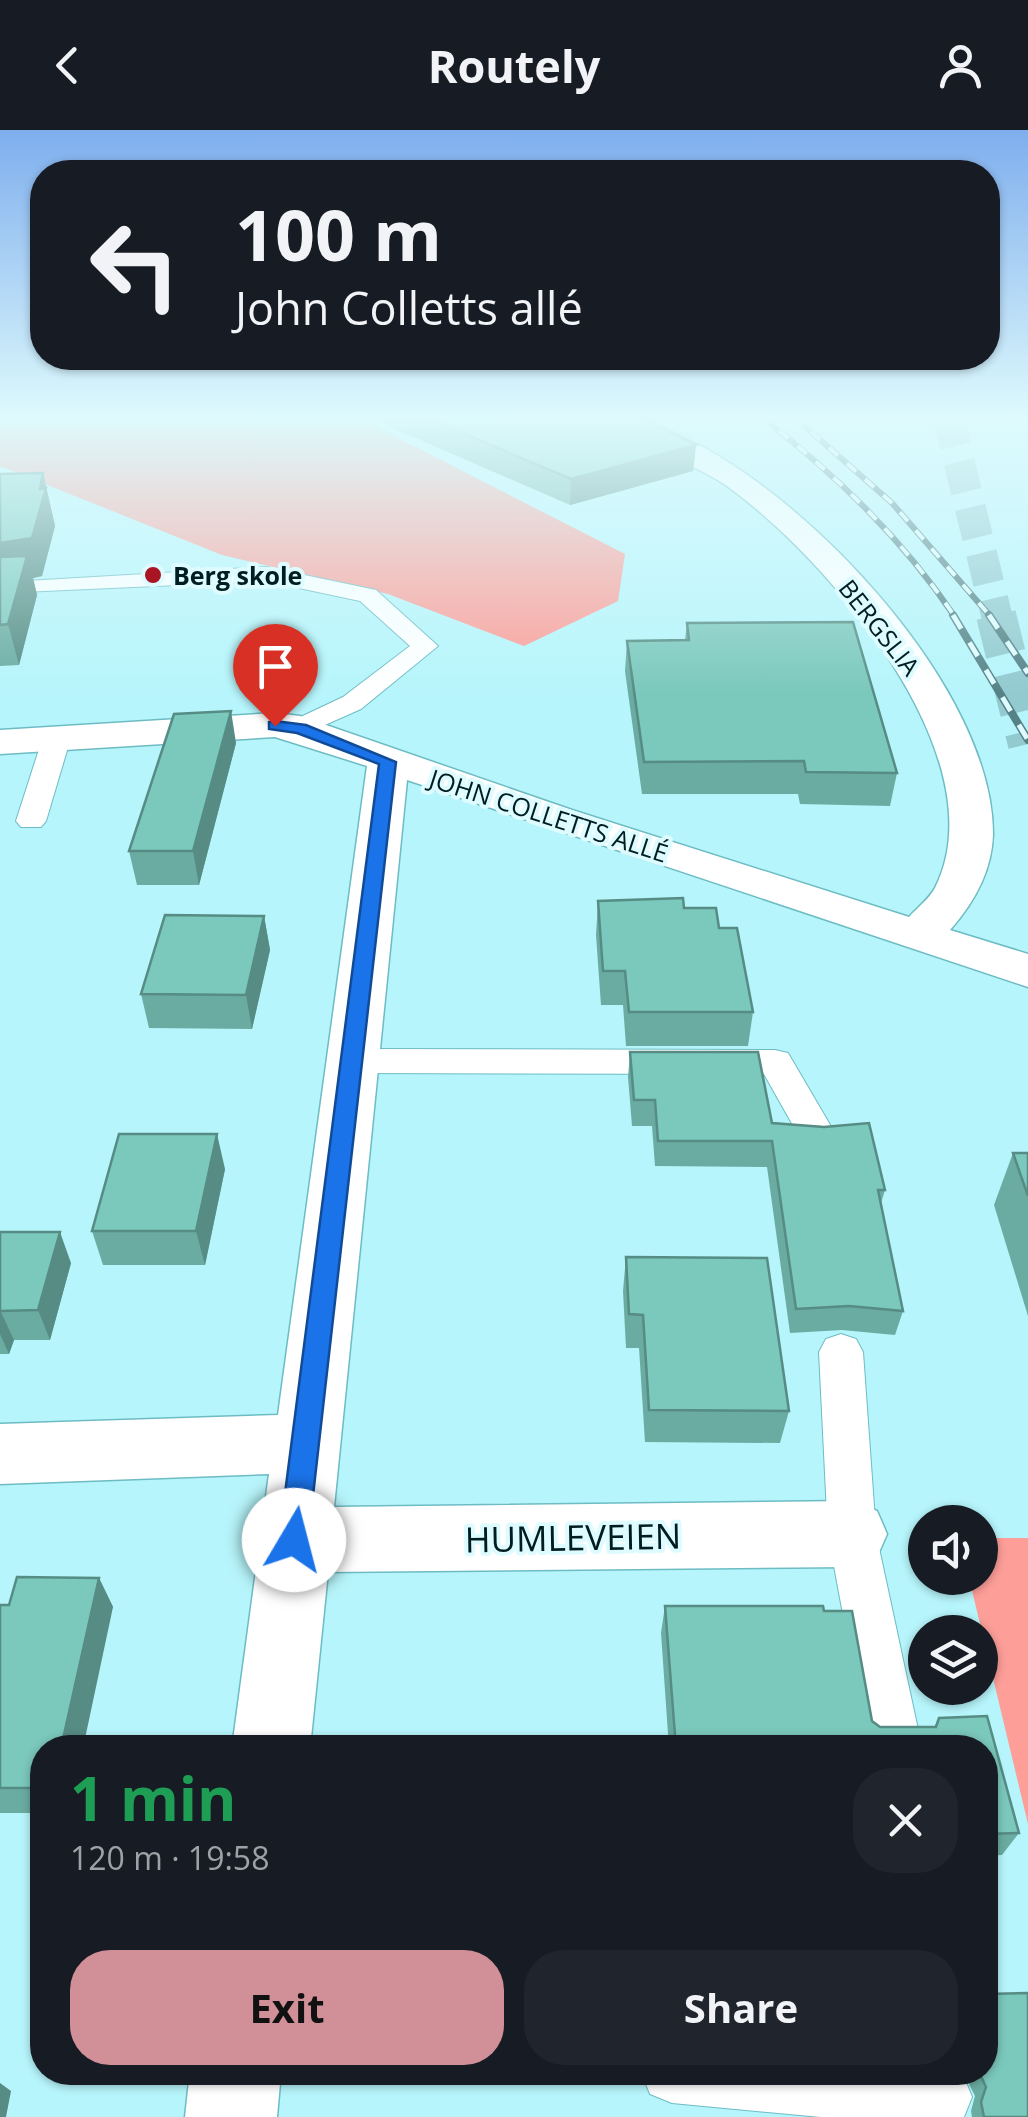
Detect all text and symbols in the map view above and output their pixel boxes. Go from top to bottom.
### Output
text: Routely [428,35,600,96]
icon: back [40,38,95,93]
icon: person [933,38,988,93]
text: 100 m [235,186,442,282]
icon: left [70,200,200,330]
text: John Colletts allé [235,277,583,338]
place label: Berg skole [173,558,302,592]
marker: Berg skole [142,564,164,586]
street label: BERGSLIA [832,572,928,682]
pin [233,624,318,727]
icon: arrive [248,639,303,694]
street label: JOHN COLLETTS ALLÉ [424,760,672,870]
position arrow [242,1488,346,1592]
map controls [908,1505,998,1705]
button: sound [908,1505,998,1595]
street label: HUMLEVEIEN [464,1512,682,1562]
button: layers [908,1615,998,1705]
text: 1 min [70,1757,237,1839]
button: close [853,1768,958,1873]
text: 120 m · 19:58 [70,1836,269,1879]
button: Exit [70,1950,504,2065]
button: Share [524,1950,958,2065]

